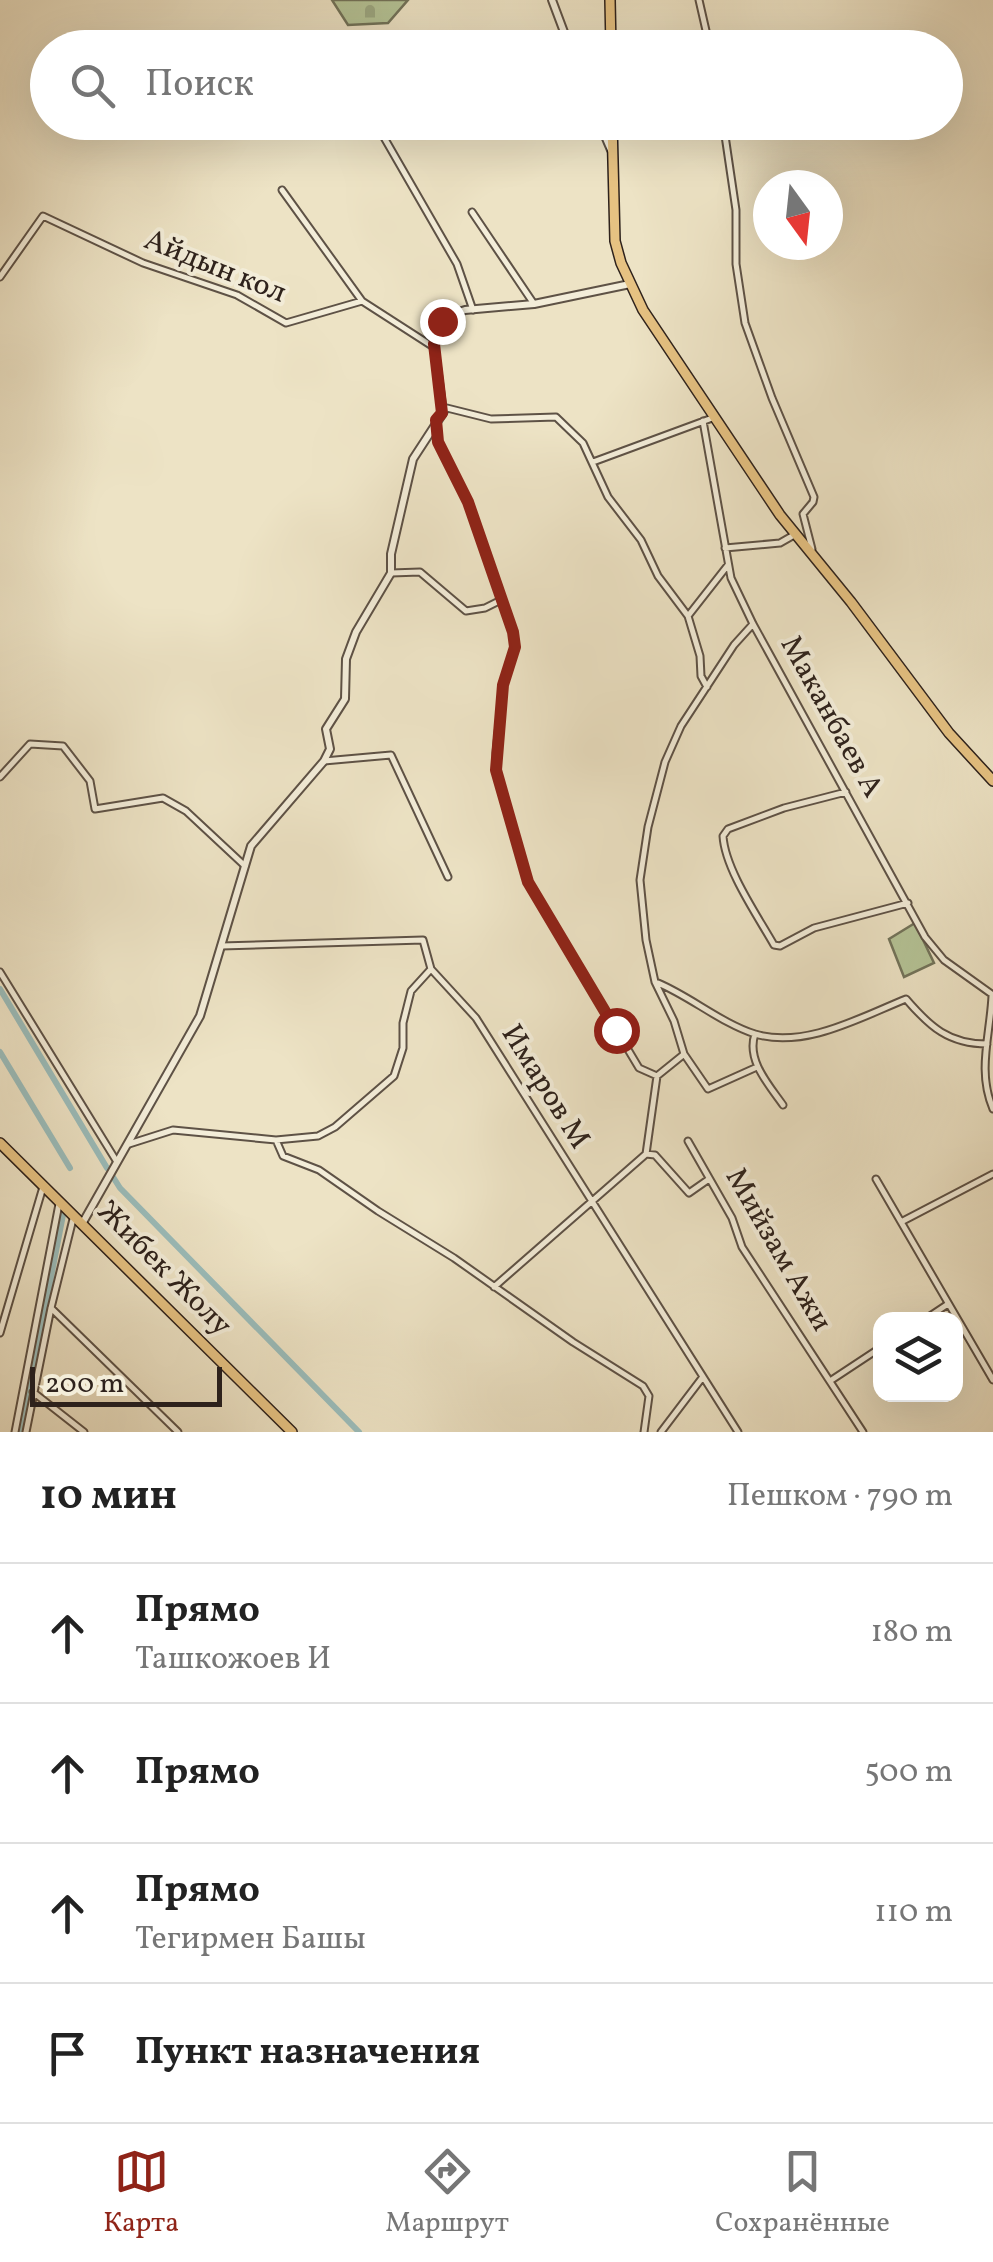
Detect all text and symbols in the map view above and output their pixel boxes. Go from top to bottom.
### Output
search box [30,30,963,140]
icon: search [65,58,120,113]
text: Поиск [145,59,254,112]
north arrow [753,170,843,260]
street label: Айдын кол [138,219,292,315]
route end [420,299,466,345]
street label: Маканбаев А [769,628,893,806]
route start [594,1008,640,1054]
street label: Имаров М [490,1017,600,1157]
street label: Мийзам Ажи [714,1161,842,1339]
street label: Жибек Жолу [87,1192,241,1346]
map controls [873,1312,963,1402]
button: layers [873,1312,963,1402]
scale bar [30,1362,222,1406]
text: 200 m [45,1365,124,1404]
text: 10 мин [40,1468,177,1527]
text: Пешком · 790 m [727,1475,953,1519]
text: Прямо [135,1585,260,1638]
icon: ahead [40,1606,95,1661]
text: 180 m [870,1611,953,1655]
text: Ташкожоев И [135,1638,331,1682]
icon: ahead [40,1746,95,1801]
text: Прямо [135,1747,260,1800]
text: 500 m [864,1751,953,1795]
text: Прямо [135,1865,260,1918]
icon: ahead [40,1886,95,1941]
text: 110 m [874,1891,953,1935]
text: Тегирмен Башы [135,1918,366,1962]
icon: arrive [40,2026,95,2081]
text: Пункт назначения [135,2027,480,2080]
tab: Карта [103,2144,179,2243]
tab: Маршрут [385,2144,509,2243]
tab: Сохранённые [715,2144,890,2243]

